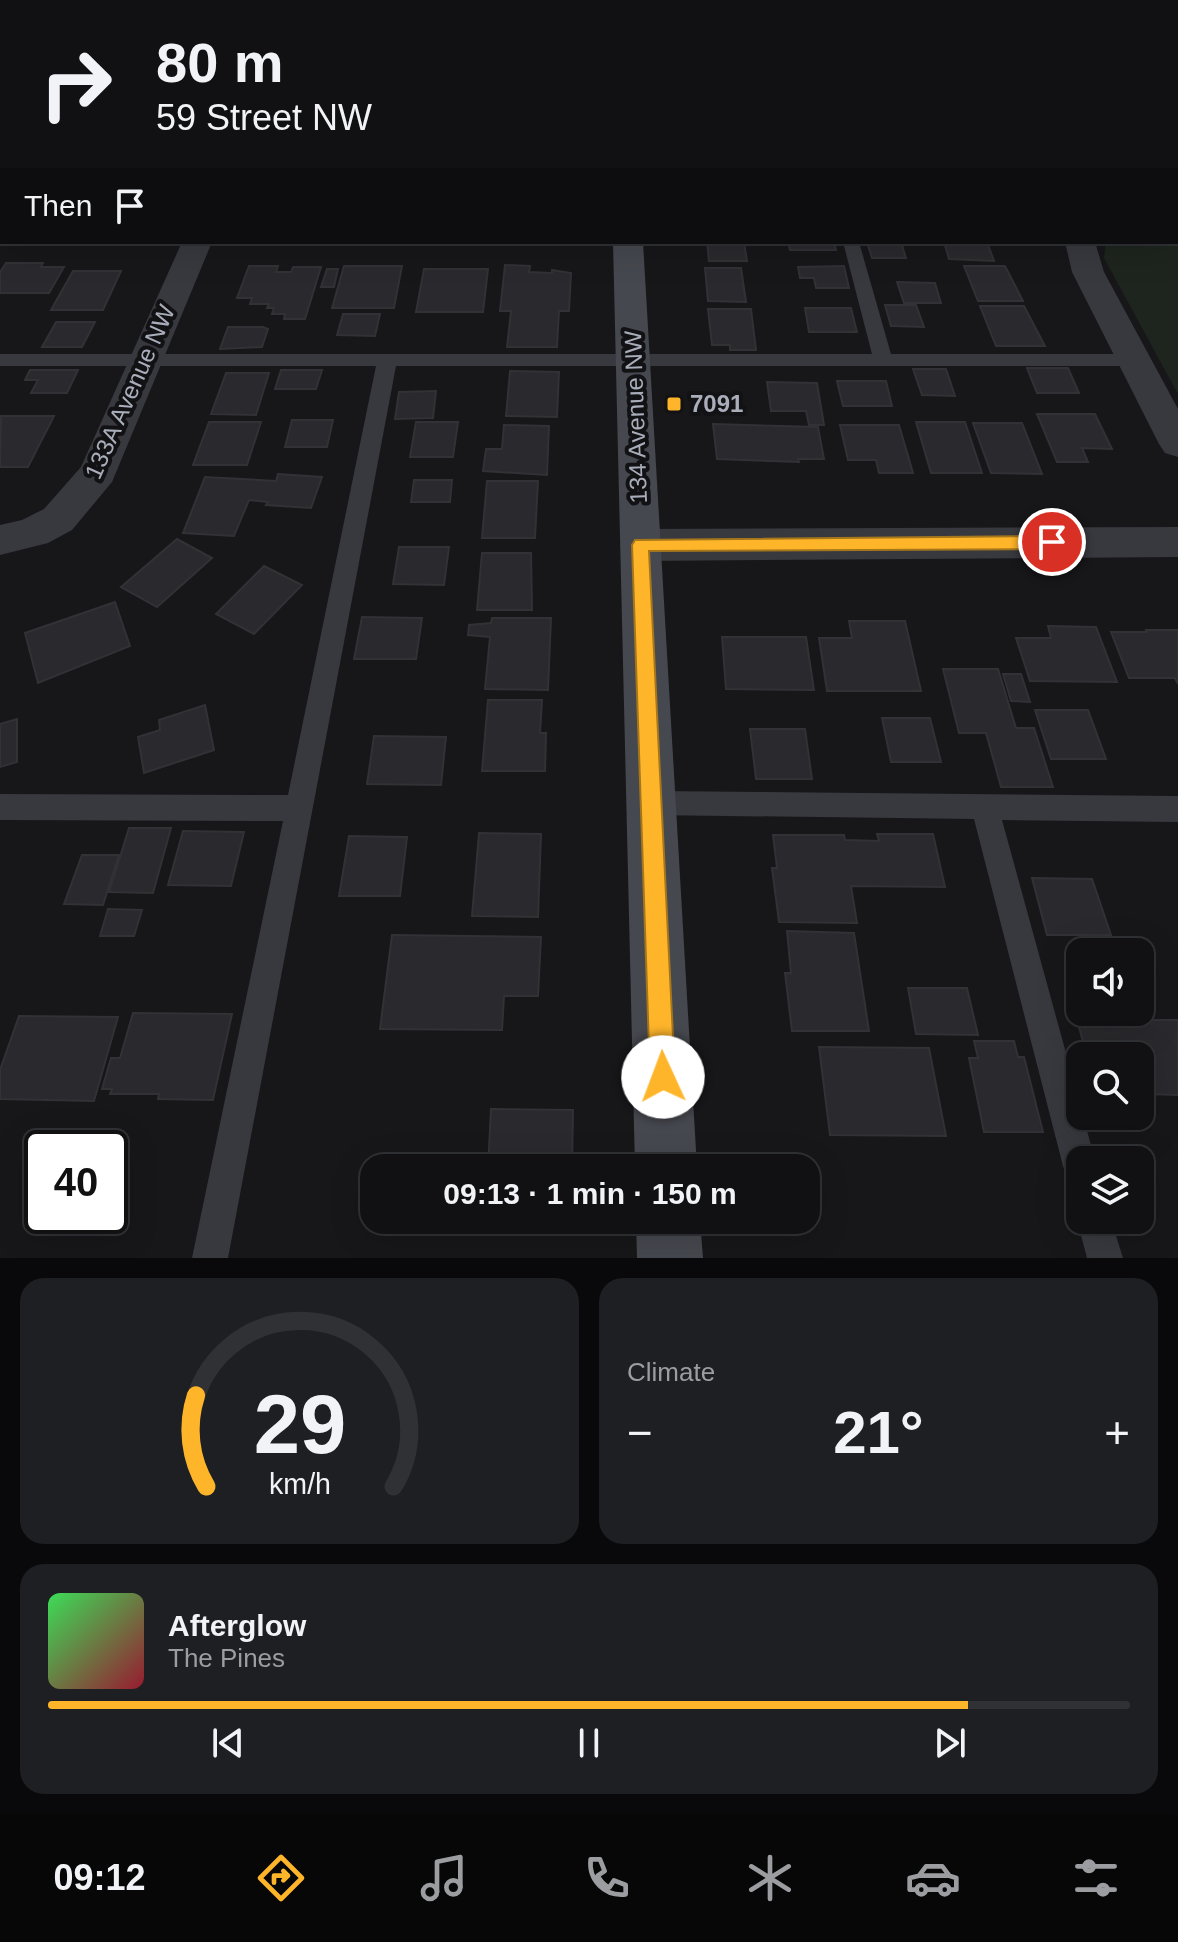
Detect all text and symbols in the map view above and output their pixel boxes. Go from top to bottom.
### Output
text: 80 m [156,31,284,94]
icon: right [24,32,128,136]
text: 59 Street NW [156,97,372,138]
icon: arrive [108,184,152,228]
text: Then [24,189,92,222]
street label: 133A Avenue NW [79,300,180,483]
street label: 134 Avenue NW [619,330,652,504]
place label: 7091 [690,390,743,417]
marker: 7091 [665,395,683,413]
pin [1018,508,1086,576]
icon: arrive [1030,520,1074,564]
map controls [1066,938,1154,1234]
button: sound [1066,938,1154,1026]
position arrow [621,1035,705,1119]
button: search [1066,1042,1154,1130]
speed limit sign: 40 [24,1130,128,1234]
button: layers [1066,1146,1154,1234]
text: 09:13 · 1 min · 150 m [443,1177,737,1210]
text: Climate [627,1357,715,1387]
text: 29 [253,1378,346,1471]
text: 21° [833,1399,924,1466]
text: − [627,1408,653,1457]
text: + [1104,1408,1130,1457]
text: km/h [269,1468,330,1500]
text: Afterglow [168,1609,306,1642]
text: The Pines [168,1643,285,1673]
icon: previous [206,1721,250,1765]
icon: pause [567,1721,611,1765]
icon: next [928,1721,972,1765]
icon: directions [253,1850,309,1906]
icon: music [416,1850,472,1906]
icon: phone [579,1850,635,1906]
icon: climate [742,1850,798,1906]
icon: car [905,1850,961,1906]
icon: filters [1068,1850,1124,1906]
text: 09:12 [54,1857,146,1898]

